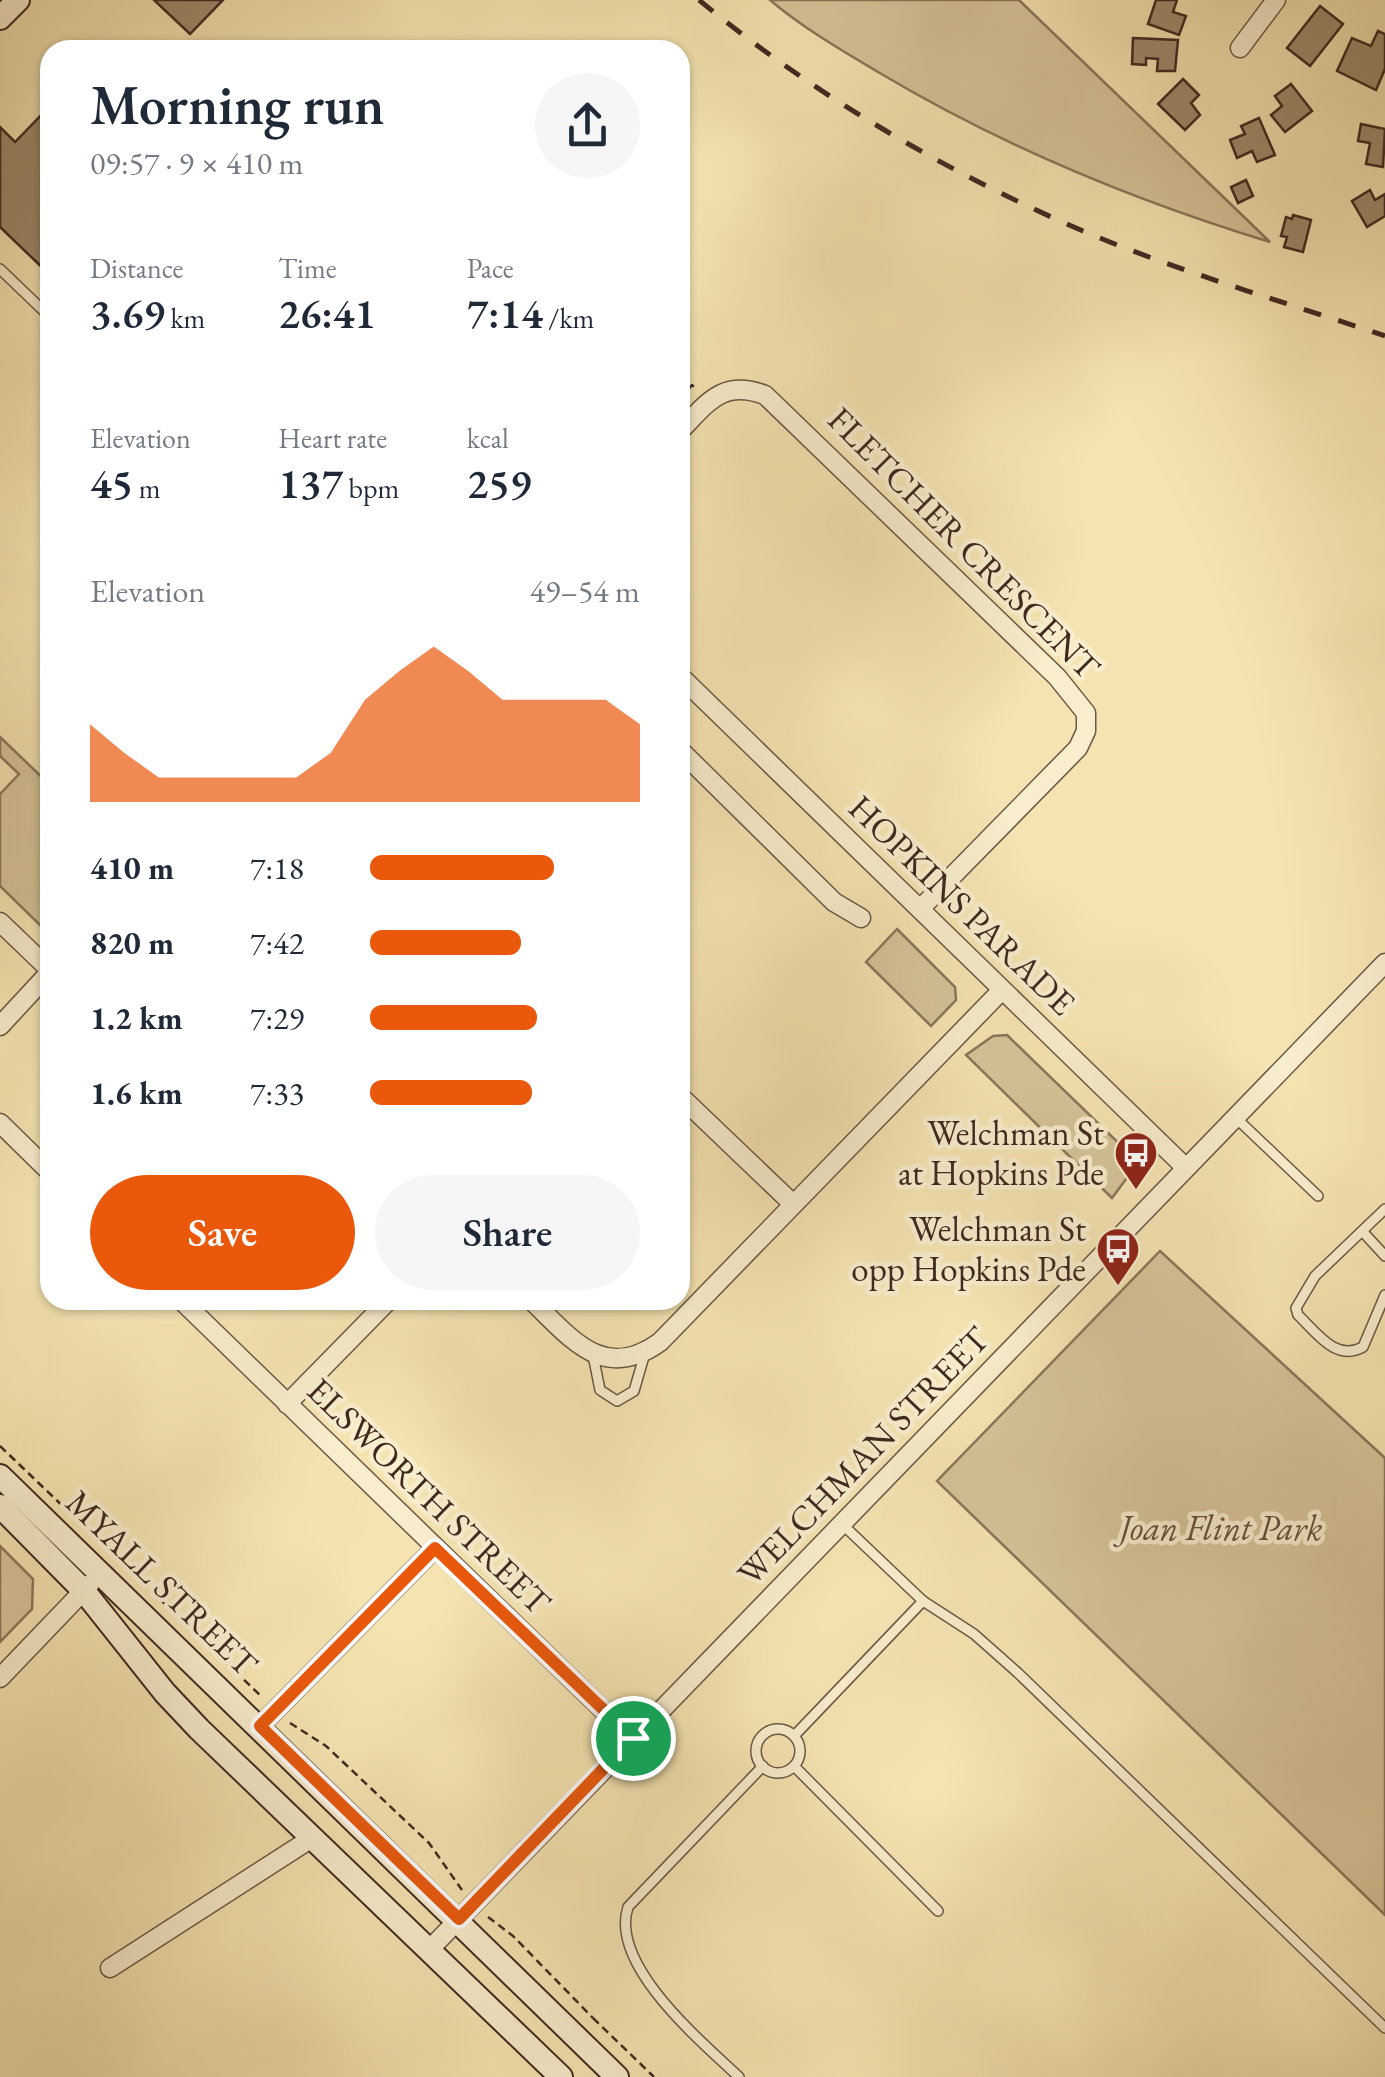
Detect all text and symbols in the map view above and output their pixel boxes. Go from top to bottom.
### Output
text: Morning run [90,69,384,140]
button: share [535,73,640,178]
text: 09:57 · 9 × 410 m [90,142,303,184]
text: Distance [90,250,184,286]
text: Time [278,250,337,286]
text: Pace [467,250,514,286]
text: 3.69 [90,286,165,341]
text: 26:41 [278,286,376,341]
text: 7:14 [467,286,543,341]
text: km [165,300,205,336]
text: /km [543,300,594,336]
street label: FLETCHER CRESCENT [819,397,1111,689]
text: Elevation [90,420,191,456]
text: Heart rate [278,420,387,456]
text: kcal [467,420,509,456]
text: 45 [90,456,133,511]
text: 137 [278,456,343,511]
text: 259 [467,456,531,511]
text: m [133,470,160,506]
text: bpm [343,470,399,506]
text: Elevation [90,570,205,612]
text: 49–54 m [530,570,640,612]
street label: HOPKINS PARADE [839,785,1085,1024]
text: 410 m [90,847,174,889]
text: 7:18 [250,847,304,889]
text: 820 m [90,922,174,964]
text: 7:42 [250,922,304,964]
text: 1.2 km [90,997,183,1039]
text: 7:29 [250,997,304,1039]
text: 1.6 km [90,1072,183,1114]
text: 7:33 [250,1072,304,1114]
place label: Welchman St at Hopkins Pde [898,1110,1104,1195]
bus stop icon: Welchman St at Hopkins Pde [1113,1130,1159,1191]
button: Save [90,1175,355,1290]
button: Share [375,1175,640,1290]
place label: Welchman St opp Hopkins Pde [851,1206,1086,1291]
bus stop icon: Welchman St opp Hopkins Pde [1095,1226,1141,1287]
street label: WELCHMAN STREET [727,1316,999,1595]
street label: ELSWORTH STREET [298,1368,561,1624]
street label: MYALL STREET [57,1480,268,1686]
park label: Joan Flint Park [1113,1505,1322,1550]
pin [591,1696,676,1781]
icon: arrive [606,1711,661,1766]

